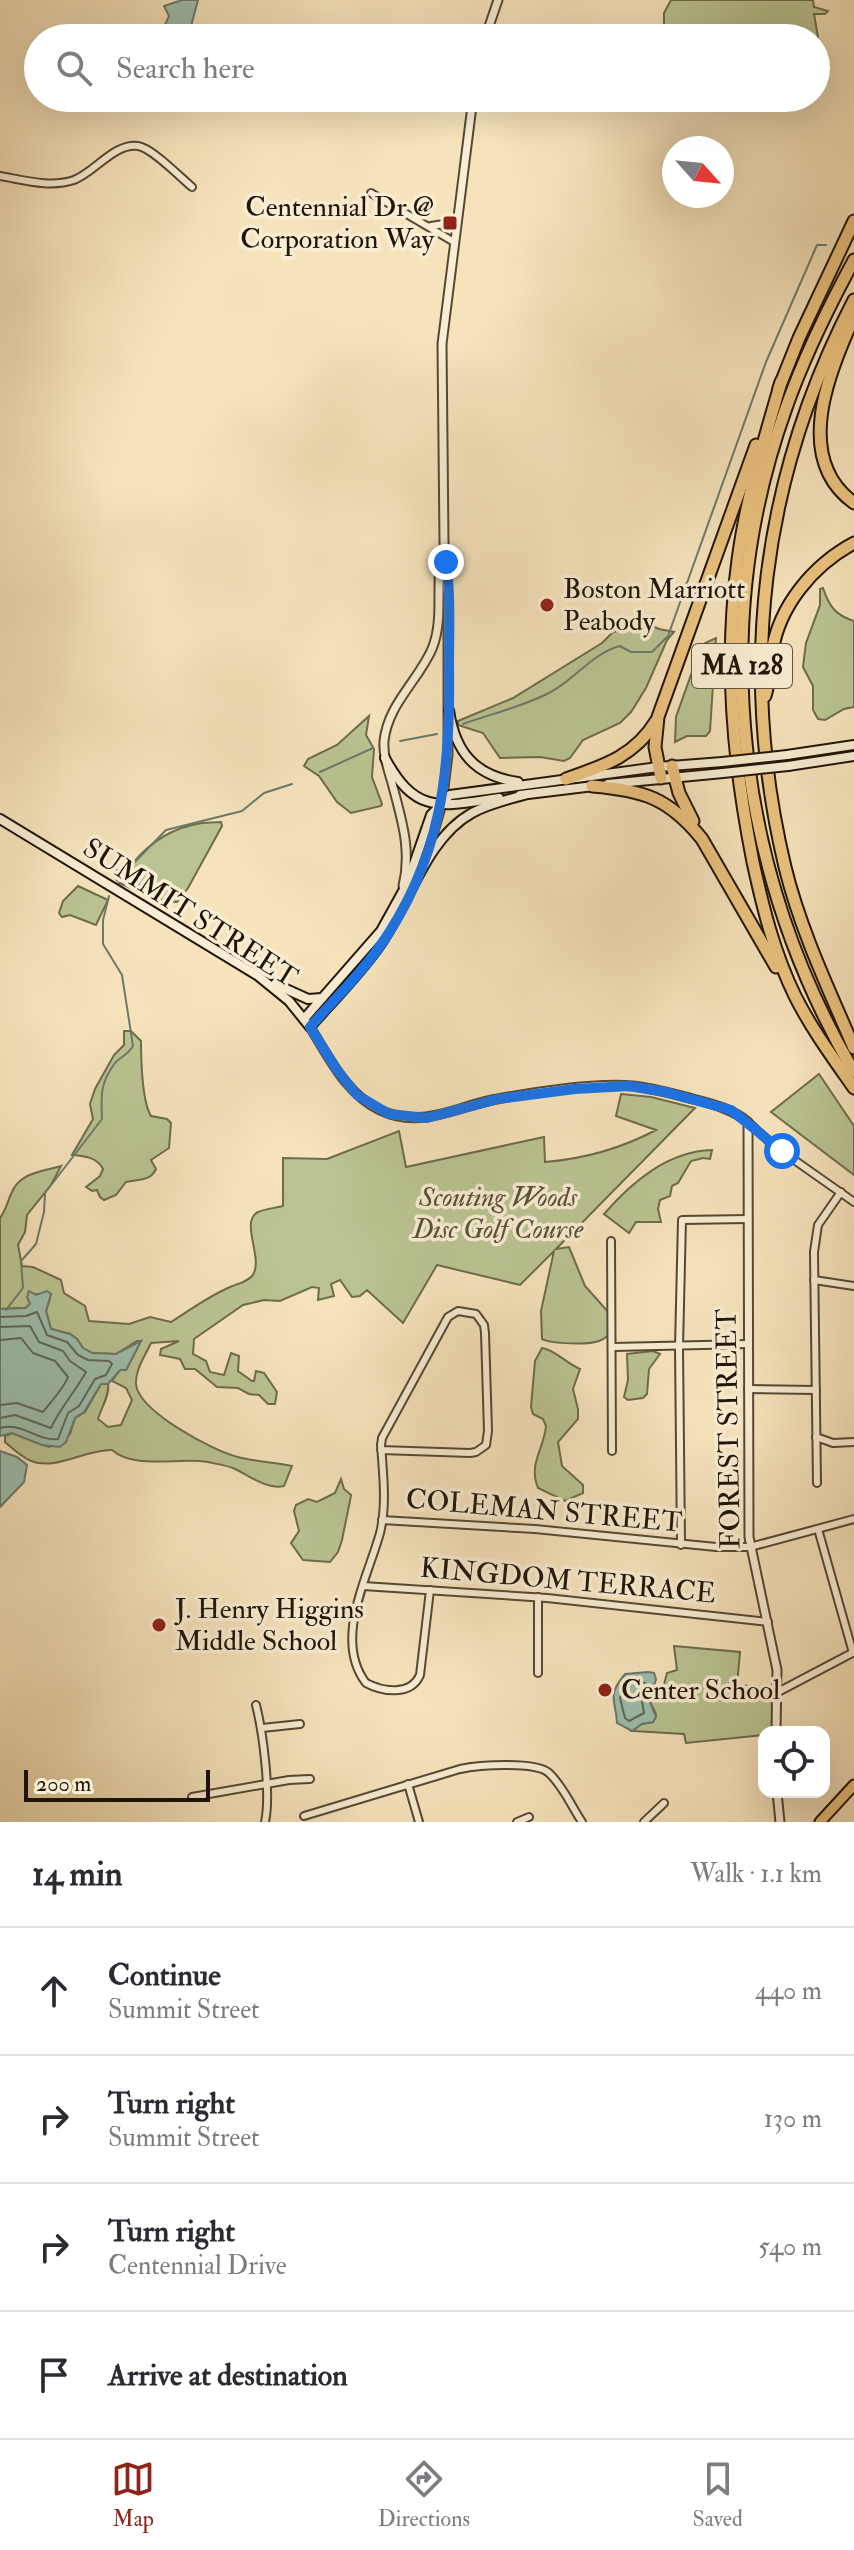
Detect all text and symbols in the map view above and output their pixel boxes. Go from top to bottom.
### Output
search box [24,24,830,112]
icon: search [52,46,96,90]
text: Search here [116,50,255,87]
north arrow [662,136,734,208]
place label: Centennial Dr @ Corporation Way [240,190,435,257]
marker: Centennial Dr @ Corporation Way [441,214,459,232]
route end [428,544,464,580]
place label: Boston Marriott Peabody [563,572,745,639]
marker: Boston Marriott Peabody [538,596,556,614]
road number: MA 128 [692,644,792,688]
street label: SUMMIT STREET [76,831,304,996]
route start [764,1133,800,1169]
park label: Scouting Woods Disc Golf Course [412,1180,584,1247]
street label: FOREST STREET [709,1308,749,1549]
street label: COLEMAN STREET [405,1482,684,1541]
street label: KINGDOM TERRACE [419,1551,717,1611]
place label: J. Henry Higgins Middle School [174,1592,364,1659]
marker: J. Henry Higgins Middle School [150,1616,168,1634]
place label: Center School [621,1673,780,1708]
marker: Center School [596,1681,614,1699]
map controls [758,1726,830,1798]
button: locate [758,1726,830,1798]
scale bar [24,1766,210,1802]
text: 200 m [36,1770,91,1798]
text: 14 min [32,1853,123,1896]
text: Walk · 1.1 km [690,1858,822,1890]
text: Continue [108,1957,221,1994]
icon: ahead [32,1969,76,2013]
text: 440 m [755,1975,822,2007]
text: Summit Street [108,1994,259,2026]
text: Turn right [108,2085,235,2122]
icon: right [32,2097,76,2141]
text: 130 m [764,2103,822,2135]
text: Summit Street [108,2122,259,2154]
text: Turn right [108,2213,235,2250]
icon: right [32,2225,76,2269]
text: 540 m [758,2231,822,2263]
text: Centennial Drive [108,2250,287,2282]
icon: arrive [32,2353,76,2397]
text: Arrive at destination [108,2357,348,2394]
tab: Map [111,2457,155,2533]
tab: Directions [378,2457,470,2533]
tab: Saved [693,2457,743,2533]

